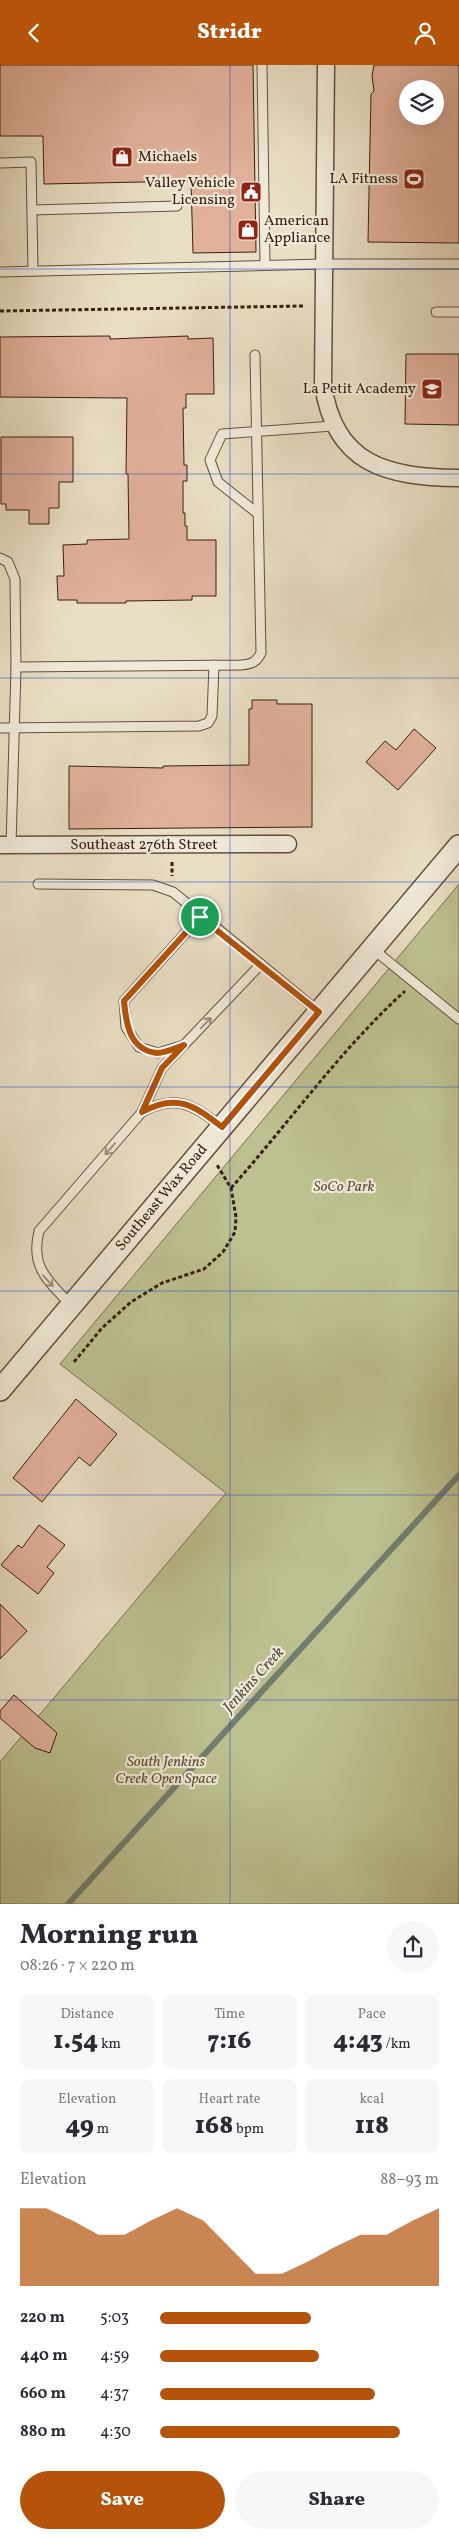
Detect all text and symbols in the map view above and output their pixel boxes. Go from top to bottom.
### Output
text: Stridr [197,17,262,48]
icon: back [20,19,48,47]
icon: person [411,19,439,47]
map controls [399,80,444,125]
button: layers [399,80,444,125]
shop icon: Michaels [110,145,134,169]
place label: Michaels [138,147,197,168]
sports icon: LA Fitness [402,167,426,191]
place label: LA Fitness [329,169,398,190]
place label: Valley Vehicle Licensing [145,173,235,211]
public building icon: Valley Vehicle Licensing [239,180,263,204]
place label: American Appliance [264,211,330,249]
shop icon: American Appliance [236,218,260,242]
school or university icon: La Petit Academy [420,377,444,401]
place label: La Petit Academy [303,379,416,400]
street label: Southeast 276th Street [70,835,218,856]
pin [179,896,221,938]
icon: arrive [186,903,214,931]
one-way arrow [200,1016,212,1029]
street label: Southeast Wax Road [111,1140,213,1256]
one-way arrow [104,1142,116,1155]
park label: SoCo Park [314,1177,375,1198]
one-way arrow [42,1274,54,1287]
water label: Jenkins Creek [217,1642,290,1719]
park label: South Jenkins Creek Open Space [115,1752,217,1790]
text: Morning run [20,1916,198,1955]
button: share [387,1921,439,1973]
text: 08:26 · 7 × 220 m [20,1955,135,1977]
text: Distance [60,2005,114,2024]
text: Time [214,2005,245,2024]
text: Pace [358,2005,386,2024]
text: 1.54 [53,2024,98,2059]
text: 7:16 [208,2024,251,2059]
text: 4:43 [333,2024,383,2059]
text: km [98,2035,121,2054]
text: /km [383,2035,411,2054]
text: Elevation [58,2090,116,2109]
text: Heart rate [199,2090,260,2109]
text: kcal [359,2090,384,2109]
text: 49 [65,2109,94,2144]
text: 168 [195,2109,233,2144]
text: 118 [355,2109,389,2144]
text: m [94,2120,109,2139]
text: bpm [233,2120,264,2139]
text: Elevation [20,2169,87,2191]
text: 88–93 m [380,2169,439,2191]
text: 220 m [20,2307,65,2329]
text: 5:03 [100,2307,129,2329]
text: 440 m [20,2345,68,2367]
text: 4:59 [100,2345,129,2367]
text: 660 m [20,2383,66,2405]
text: 4:37 [100,2383,129,2405]
text: 880 m [20,2421,66,2443]
text: 4:30 [100,2421,131,2443]
button: Save [20,2471,225,2529]
button: Share [235,2471,439,2529]

